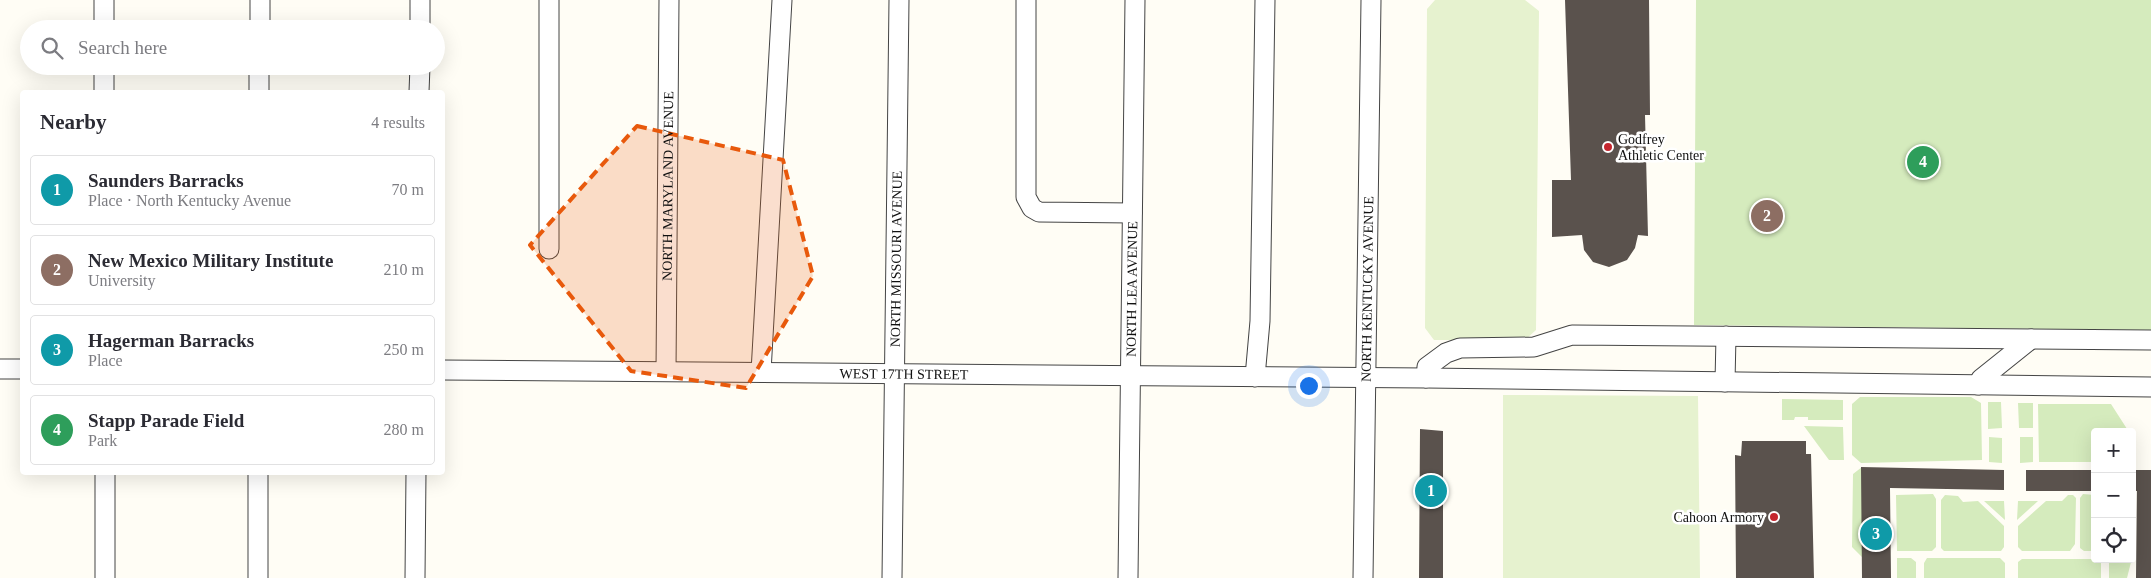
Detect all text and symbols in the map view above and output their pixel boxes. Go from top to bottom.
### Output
search box [20,20,445,75]
icon: search [38,34,66,62]
text: Search here [78,37,167,58]
street label: NORTH MARYLAND AVENUE [660,91,676,281]
text: Nearby [40,110,107,134]
text: 4 results [371,114,425,131]
place label: Godfrey Athletic Center [1618,132,1704,163]
marker: Godfrey Athletic Center [1602,141,1614,153]
pin: 4 [1907,143,1939,181]
text: Saunders Barracks [88,170,244,191]
street label: NORTH MISSOURI AVENUE [888,171,905,347]
text: 1 [53,181,61,198]
text: 70 m [392,181,424,198]
text: Place · North Kentucky Avenue [88,192,291,209]
street label: NORTH KENTUCKY AVENUE [1359,196,1376,382]
pin: 2 [1751,197,1783,235]
street label: NORTH LEA AVENUE [1124,221,1140,357]
text: New Mexico Military Institute [88,250,333,271]
text: 2 [53,261,61,278]
text: 210 m [384,261,424,278]
text: University [88,272,156,289]
text: Hagerman Barracks [88,330,254,351]
text: 3 [53,341,61,358]
text: 250 m [384,341,424,358]
text: Place [88,352,123,369]
street label: WEST 17TH STREET [839,366,969,382]
your location [1296,373,1322,399]
text: Stapp Parade Field [88,410,244,431]
text: 4 [53,421,61,438]
text: 280 m [384,421,424,438]
map controls [2091,428,2136,563]
button: + [2091,428,2136,473]
text: Park [88,432,117,449]
pin: 1 [1415,472,1447,510]
button: − [2091,473,2136,518]
place label: Cahoon Armory [1673,510,1764,525]
marker: Cahoon Armory [1768,511,1780,523]
pin: 3 [1860,515,1892,553]
button: locate [2091,518,2136,563]

